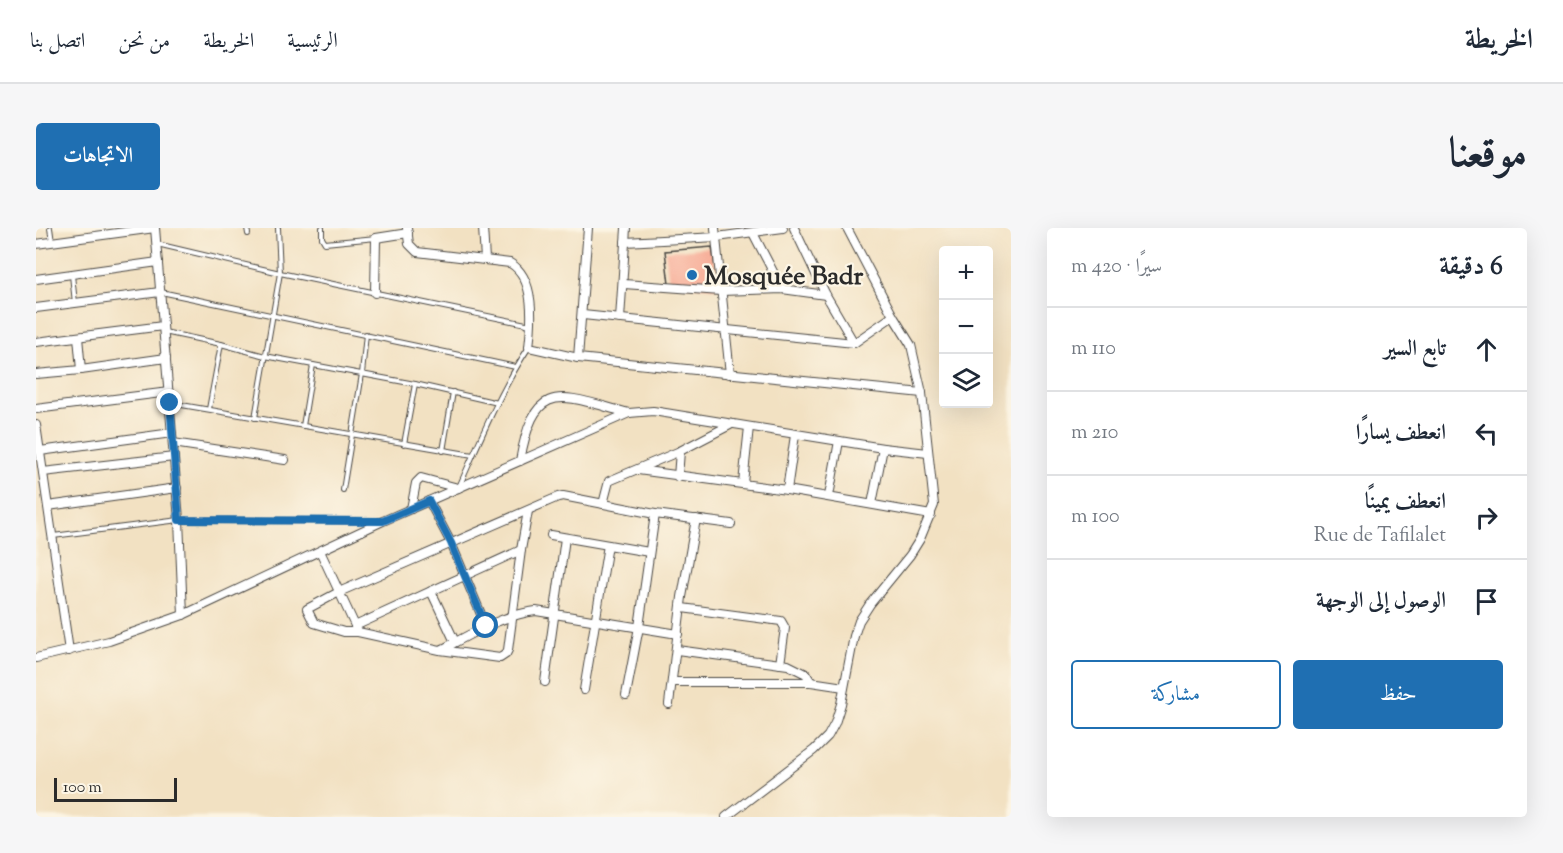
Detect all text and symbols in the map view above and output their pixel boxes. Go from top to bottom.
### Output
text: الخريطة [1465,21,1533,61]
text: اتصل بنا [30,27,85,57]
text: من نحن [118,27,170,57]
text: الخريطة [203,27,254,57]
text: الرئيسية [287,27,338,57]
button: الاتجاهات [36,123,160,190]
text: موقعنا [1449,126,1527,186]
map controls [939,246,993,408]
button: + [939,246,993,300]
text: 6 دقيقة [1439,249,1503,286]
text: سيرًا · 420 m [1071,253,1162,282]
place label: Mosquée Badr [704,259,863,296]
marker: Mosquée Badr [685,268,699,282]
button: − [939,300,993,354]
icon: ahead [1470,333,1503,366]
text: تابع السير [1384,334,1446,366]
text: 110 m [1071,335,1116,364]
button: layers [939,354,993,408]
route end [156,389,182,415]
icon: left [1470,417,1503,450]
text: انعطف يسارًا [1356,418,1446,450]
text: 210 m [1071,419,1118,448]
text: انعطف يمينًا [1365,487,1446,519]
icon: right [1470,501,1503,534]
text: 100 m [1071,503,1120,532]
text: Rue de Tafilalet [1314,522,1446,551]
icon: arrive [1470,585,1503,618]
text: الوصول إلى الوجهة [1316,586,1446,618]
route start [472,612,498,638]
button: مشاركة [1071,660,1281,729]
button: حفظ [1293,660,1503,729]
scale bar [54,775,177,802]
text: 100 m [63,777,102,800]

